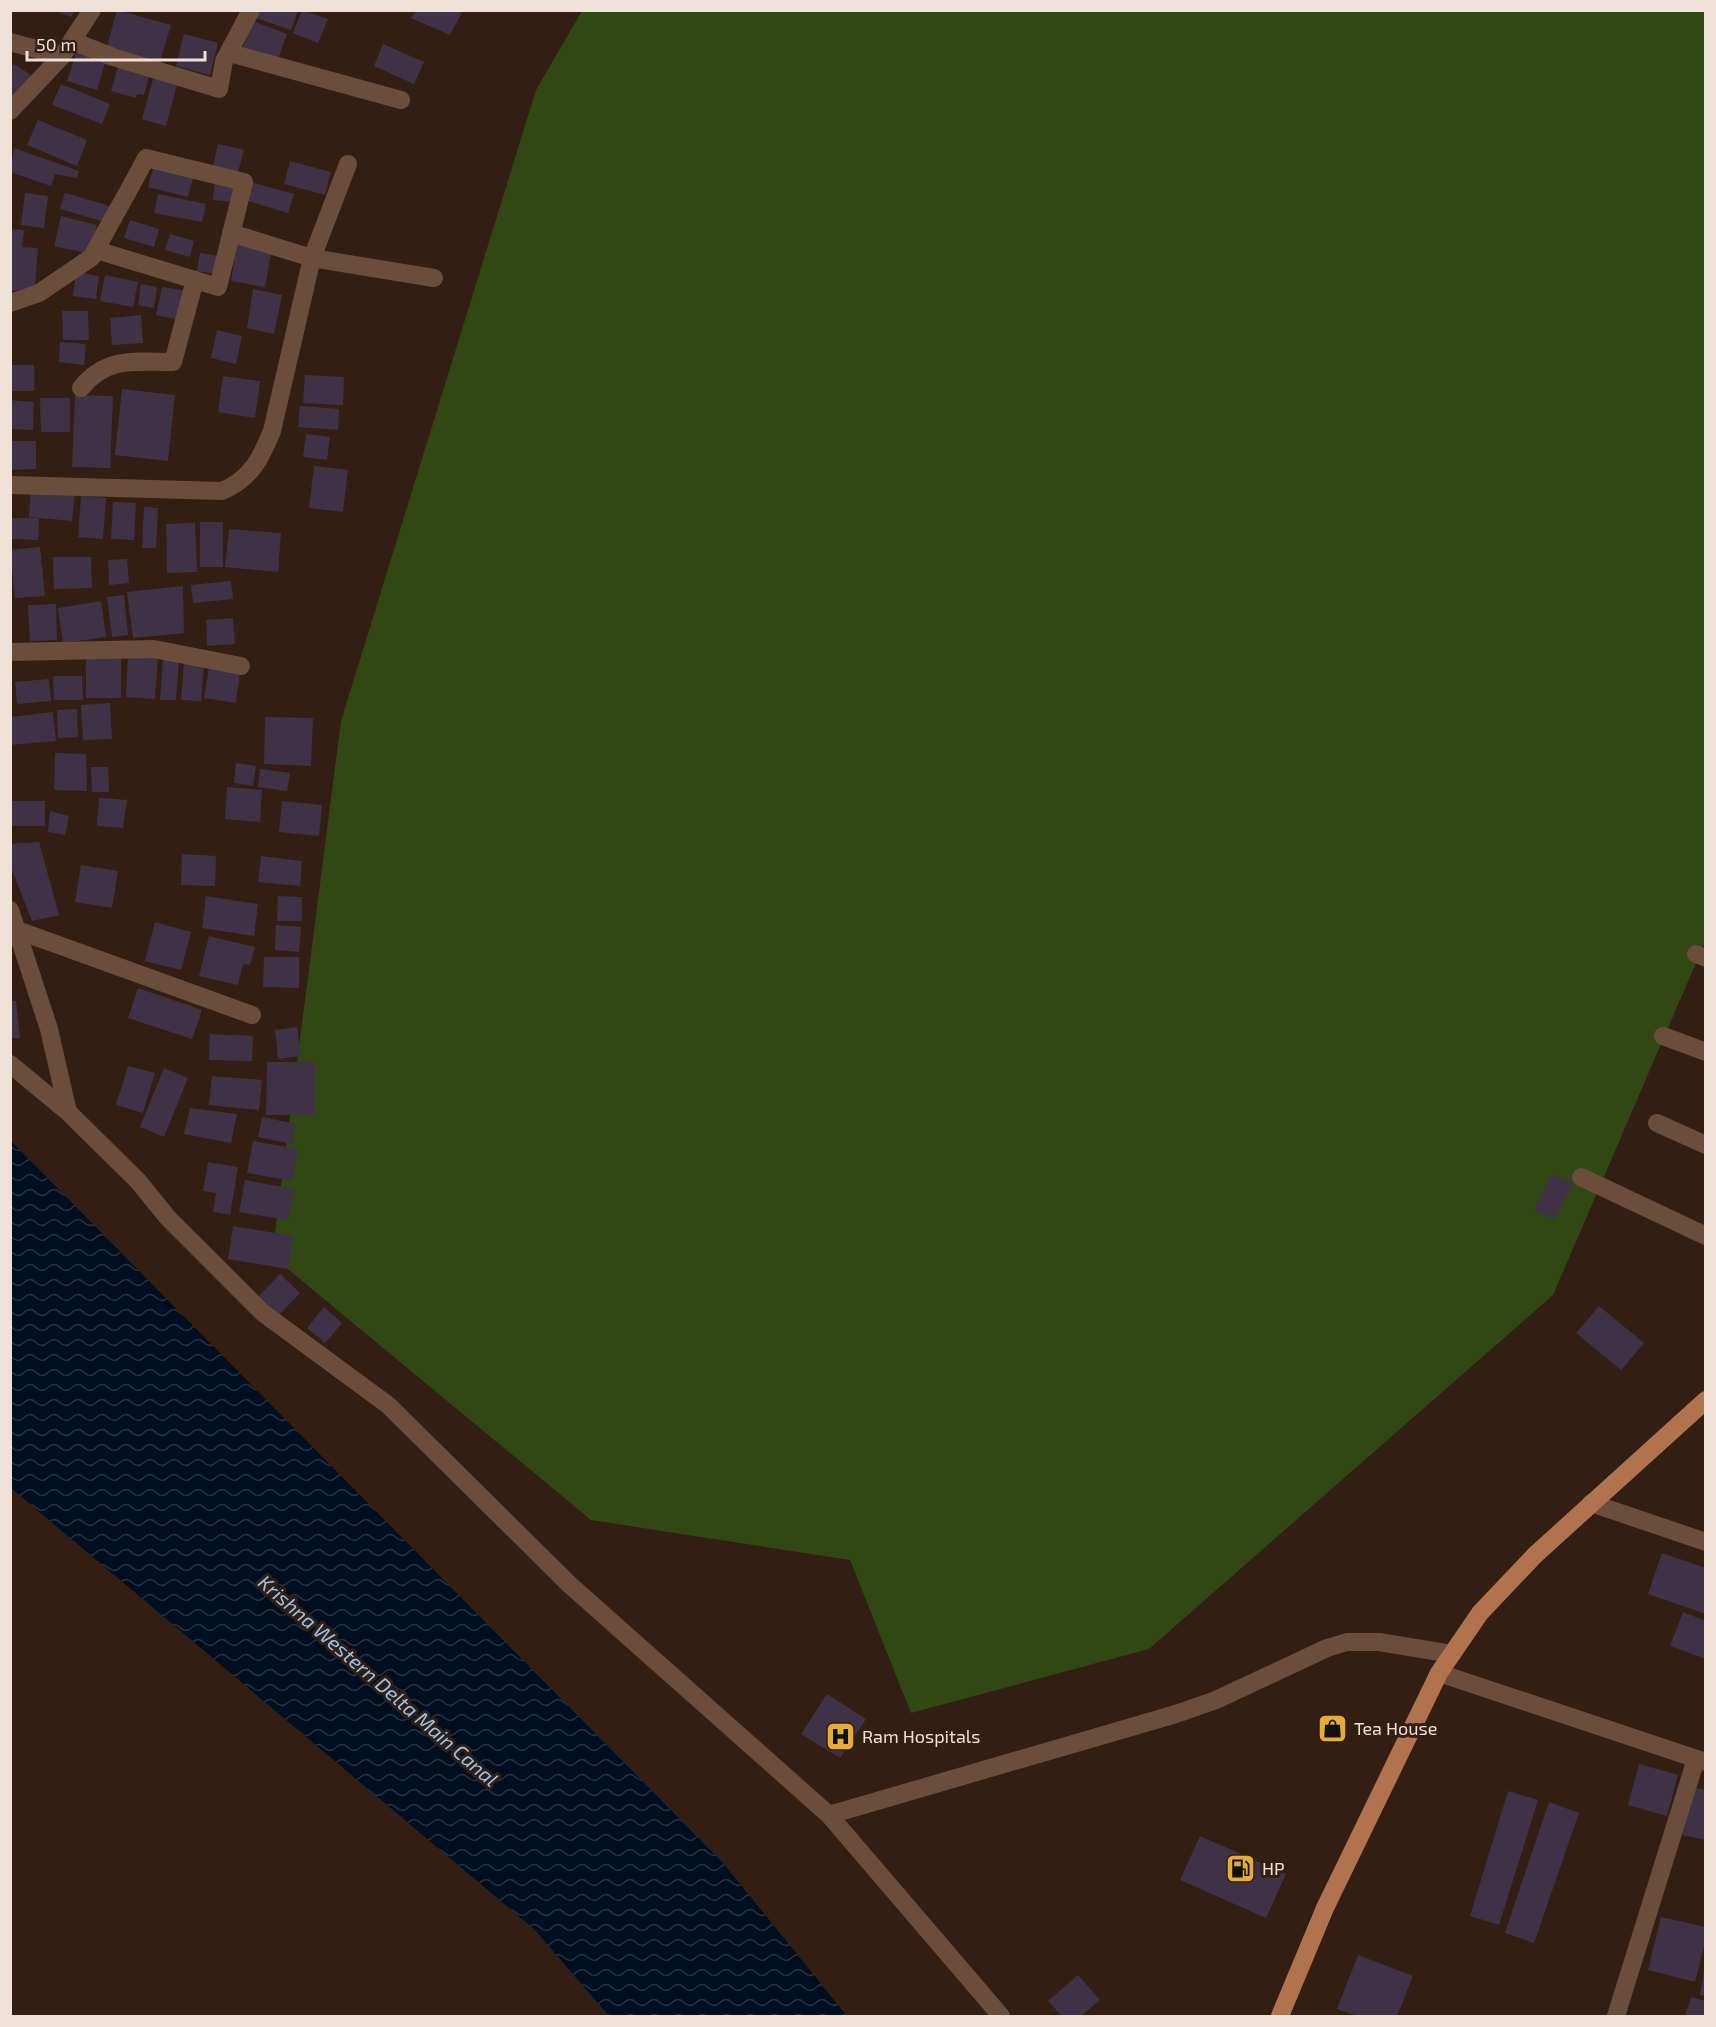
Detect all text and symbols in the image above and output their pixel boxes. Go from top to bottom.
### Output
scale bar [27,24,206,62]
text: 50 m [36,33,76,55]
water label: Krishna Western Delta Main Canal [254,1570,503,1791]
shop icon: Tea House [1317,1713,1349,1745]
place label: Tea House [1354,1717,1437,1739]
hospital icon: Ram Hospitals [825,1721,857,1753]
place label: Ram Hospitals [862,1725,980,1747]
fuel station icon: HP [1225,1853,1257,1885]
place label: HP [1262,1857,1285,1879]

